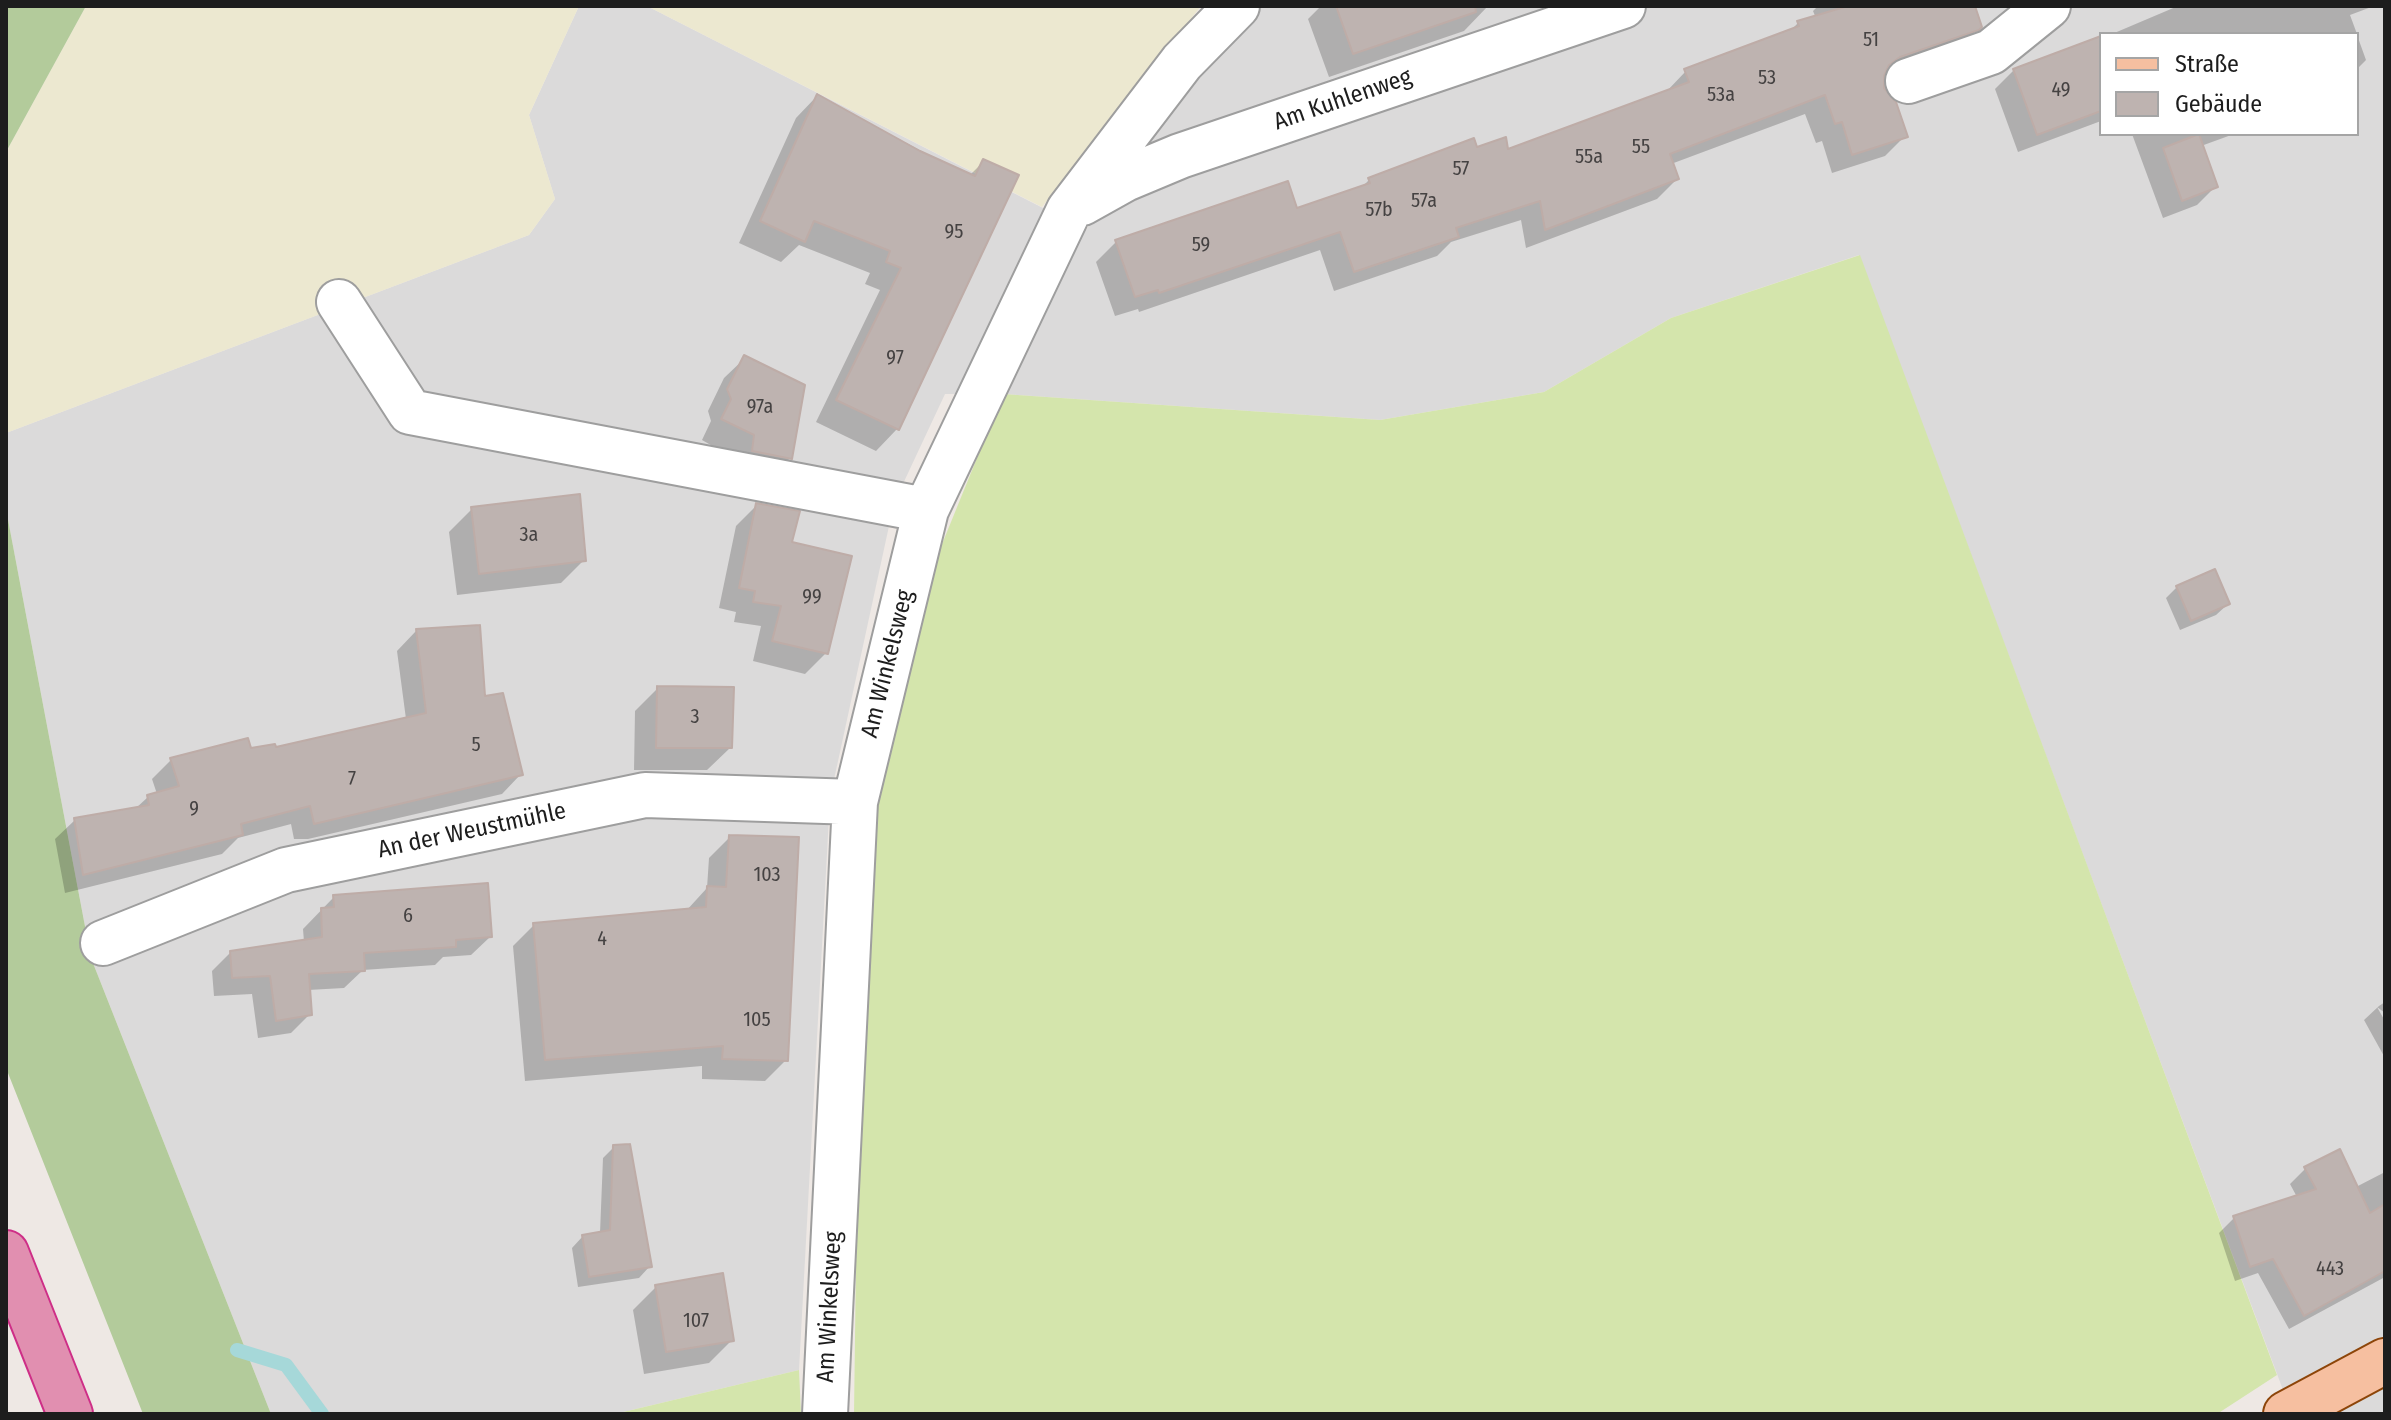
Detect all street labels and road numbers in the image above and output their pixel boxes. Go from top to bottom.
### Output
street label: Am Kuhlenweg [1270,63,1416,137]
street label: Am Winkelsweg [856,587,920,741]
street label: An der Weustmühle [375,797,569,865]
street label: Am Winkelsweg [812,1231,848,1383]

